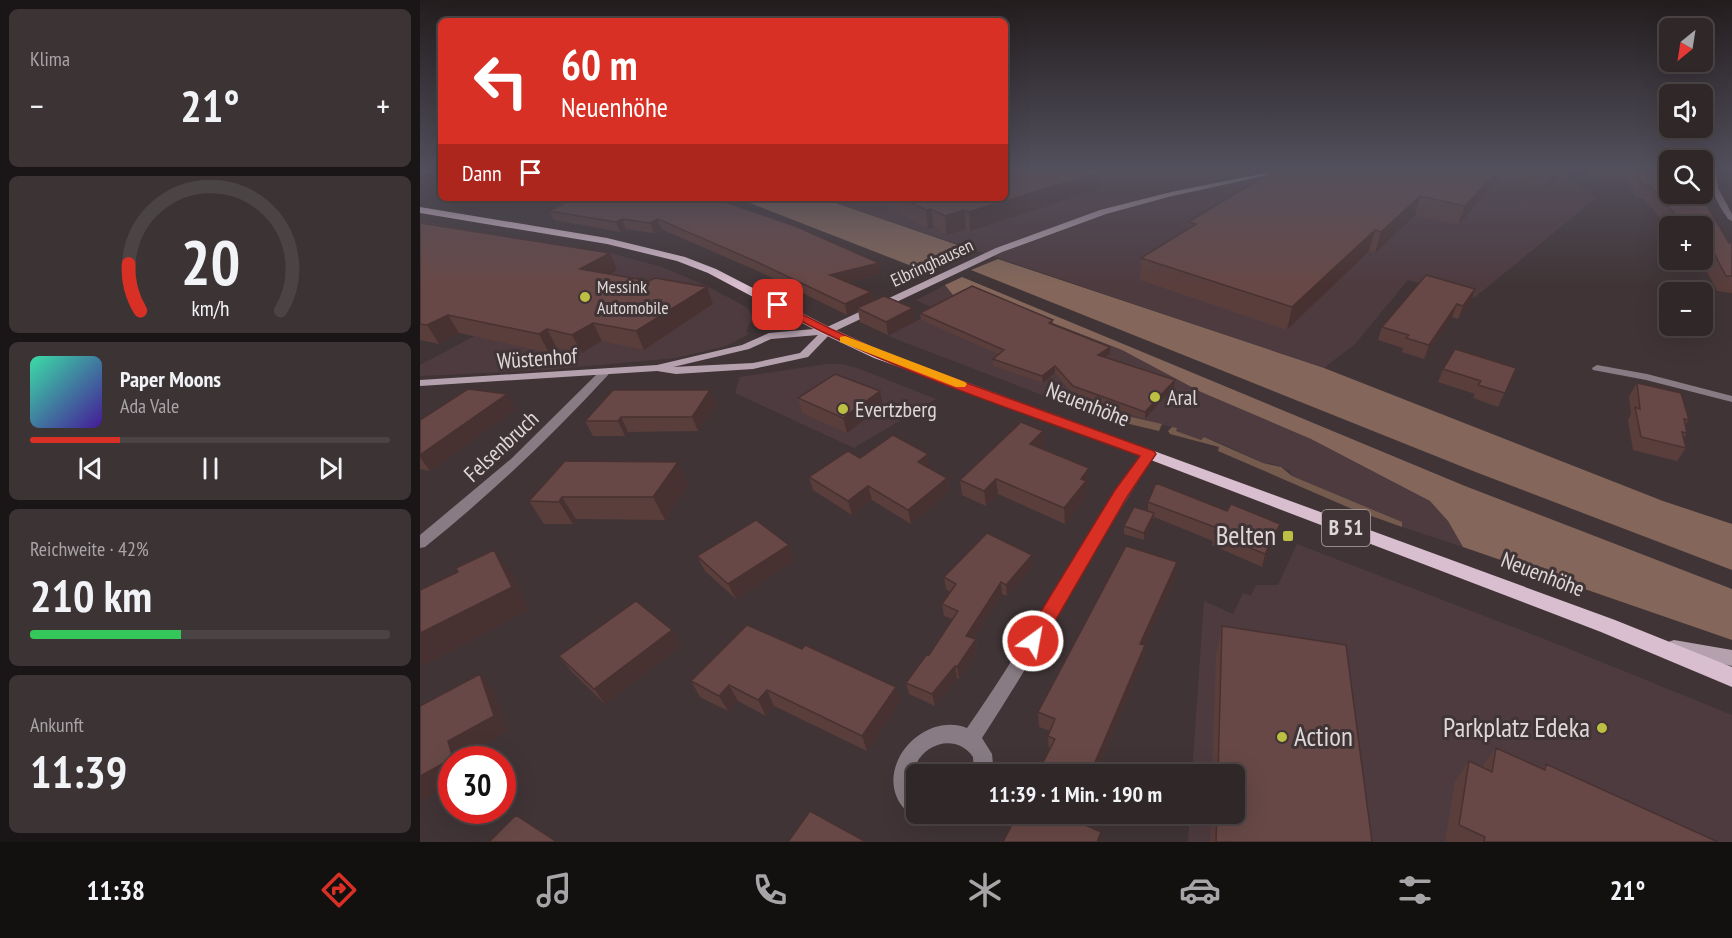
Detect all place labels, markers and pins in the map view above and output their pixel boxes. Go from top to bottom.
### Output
place label: Messink Automobile [597,275,669,319]
pin [752,279,803,330]
marker: Messink Automobile [578,290,592,304]
place label: Aral [1167,383,1198,411]
marker: Aral [1148,390,1162,404]
place label: Evertzberg [855,395,937,423]
marker: Evertzberg [836,402,850,416]
place label: Belten [1216,518,1276,552]
marker: Belten [1281,529,1295,543]
place label: Parkplatz Edeka [1443,710,1590,744]
place label: Action [1294,719,1353,753]
marker: Parkplatz Edeka [1595,721,1609,735]
marker: Action [1275,730,1289,744]

